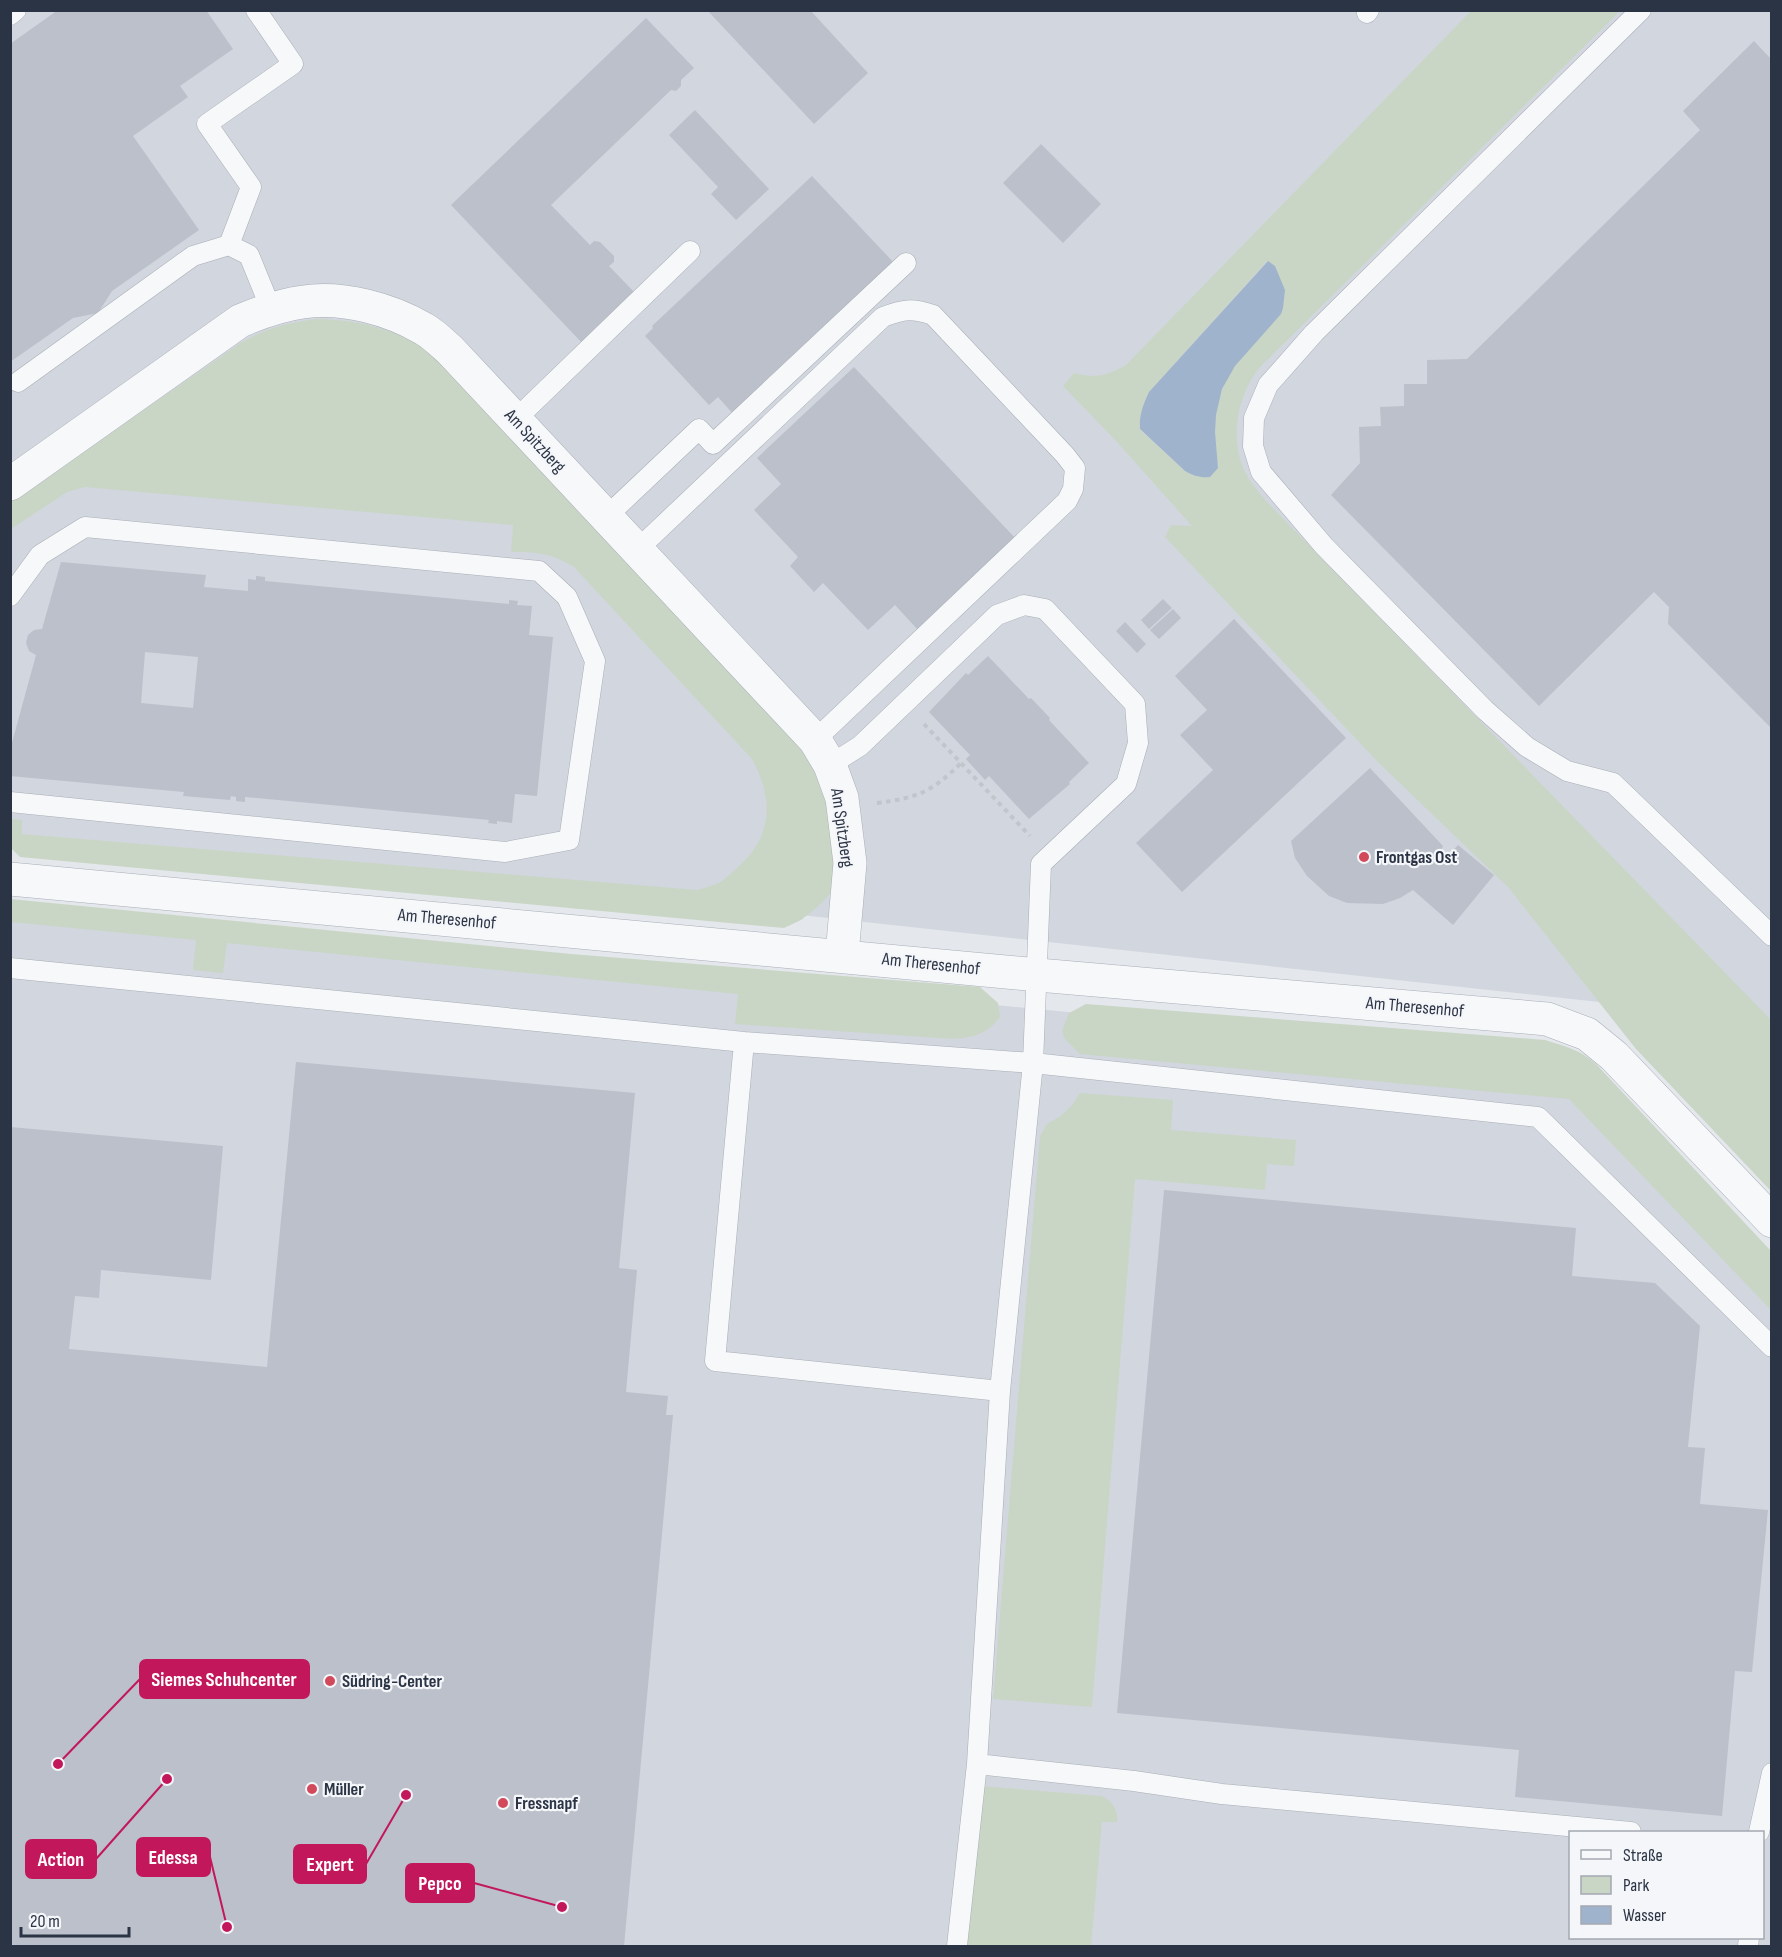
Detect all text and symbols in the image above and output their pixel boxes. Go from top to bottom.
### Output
street label: Am Spitzberg [499,404,570,477]
street label: Am Spitzberg [826,786,858,869]
place label: Frontgas Ost [1376,847,1457,868]
marker: Frontgas Ost [1357,850,1371,864]
street label: Am Theresenhof [396,904,498,934]
street label: Am Theresenhof [880,948,982,980]
street label: Am Theresenhof [1364,992,1466,1022]
callout: Siemes Schuhcenter [140,1660,309,1698]
text: Siemes Schuhcenter [151,1668,297,1692]
place label: Südring-Center [342,1671,442,1692]
marker: Südring-Center [323,1674,337,1688]
place label: Müller [324,1779,364,1800]
marker: Müller [305,1782,319,1796]
place label: Fressnapf [515,1793,578,1814]
marker: Fressnapf [496,1796,510,1810]
legend [1569,1831,1764,1939]
callout: Edessa [137,1838,210,1876]
callout: Action [26,1840,96,1878]
callout: Expert [294,1845,366,1883]
text: Straße [1623,1845,1663,1866]
text: Edessa [148,1846,198,1870]
text: Action [37,1848,84,1872]
text: Expert [306,1853,354,1877]
callout: Pepco [406,1864,474,1902]
text: Pepco [418,1872,462,1896]
text: Park [1623,1875,1649,1896]
scale bar [21,1900,129,1938]
text: Wasser [1623,1905,1666,1926]
text: 20 m [30,1911,60,1932]

